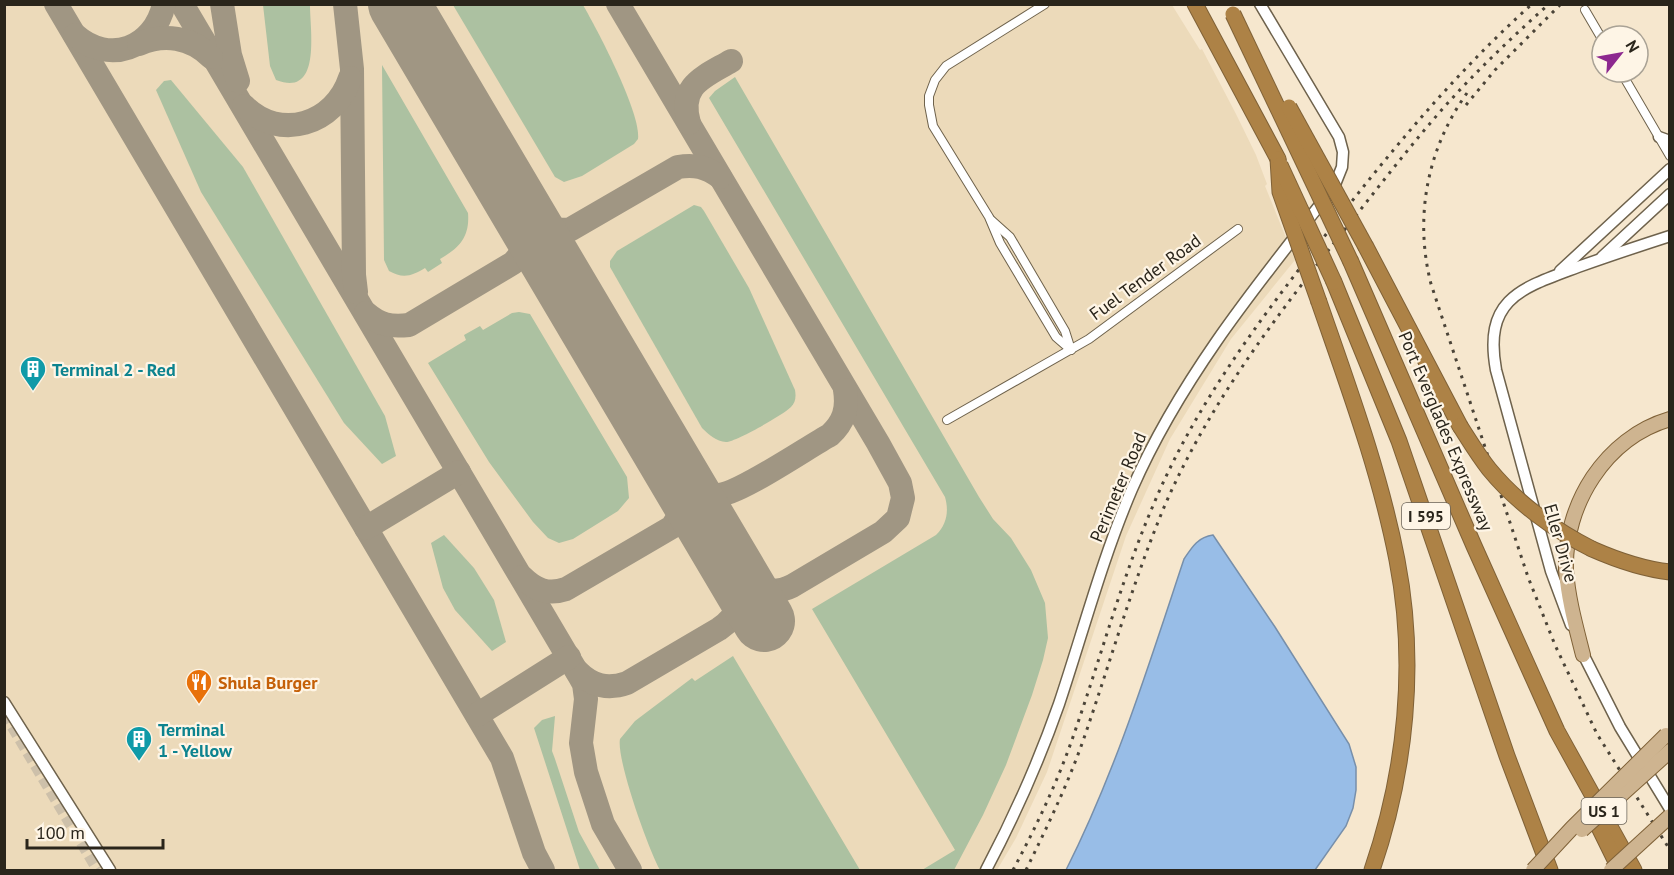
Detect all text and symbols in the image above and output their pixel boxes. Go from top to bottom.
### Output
north arrow [1590,24,1650,84]
text: N [1622,37,1644,56]
street label: Fuel Tender Road [1085,229,1205,325]
street label: Port Everglades Expressway [1393,328,1499,535]
building icon: Terminal 2 - Red [18,354,48,392]
place label: Terminal 2 - Red [52,358,176,381]
street label: Perimeter Road [1084,428,1152,546]
street label: Eller Drive [1539,501,1583,585]
road number: I 595 [1402,503,1450,529]
restaurant icon: Shula Burger [184,667,214,705]
place label: Shula Burger [218,671,318,694]
place label: Terminal 1 - Yellow [158,718,233,762]
building icon: Terminal 1 - Yellow [124,724,154,762]
road number: US 1 [1582,798,1626,824]
scale bar [27,812,164,850]
text: 100 m [36,821,85,844]

